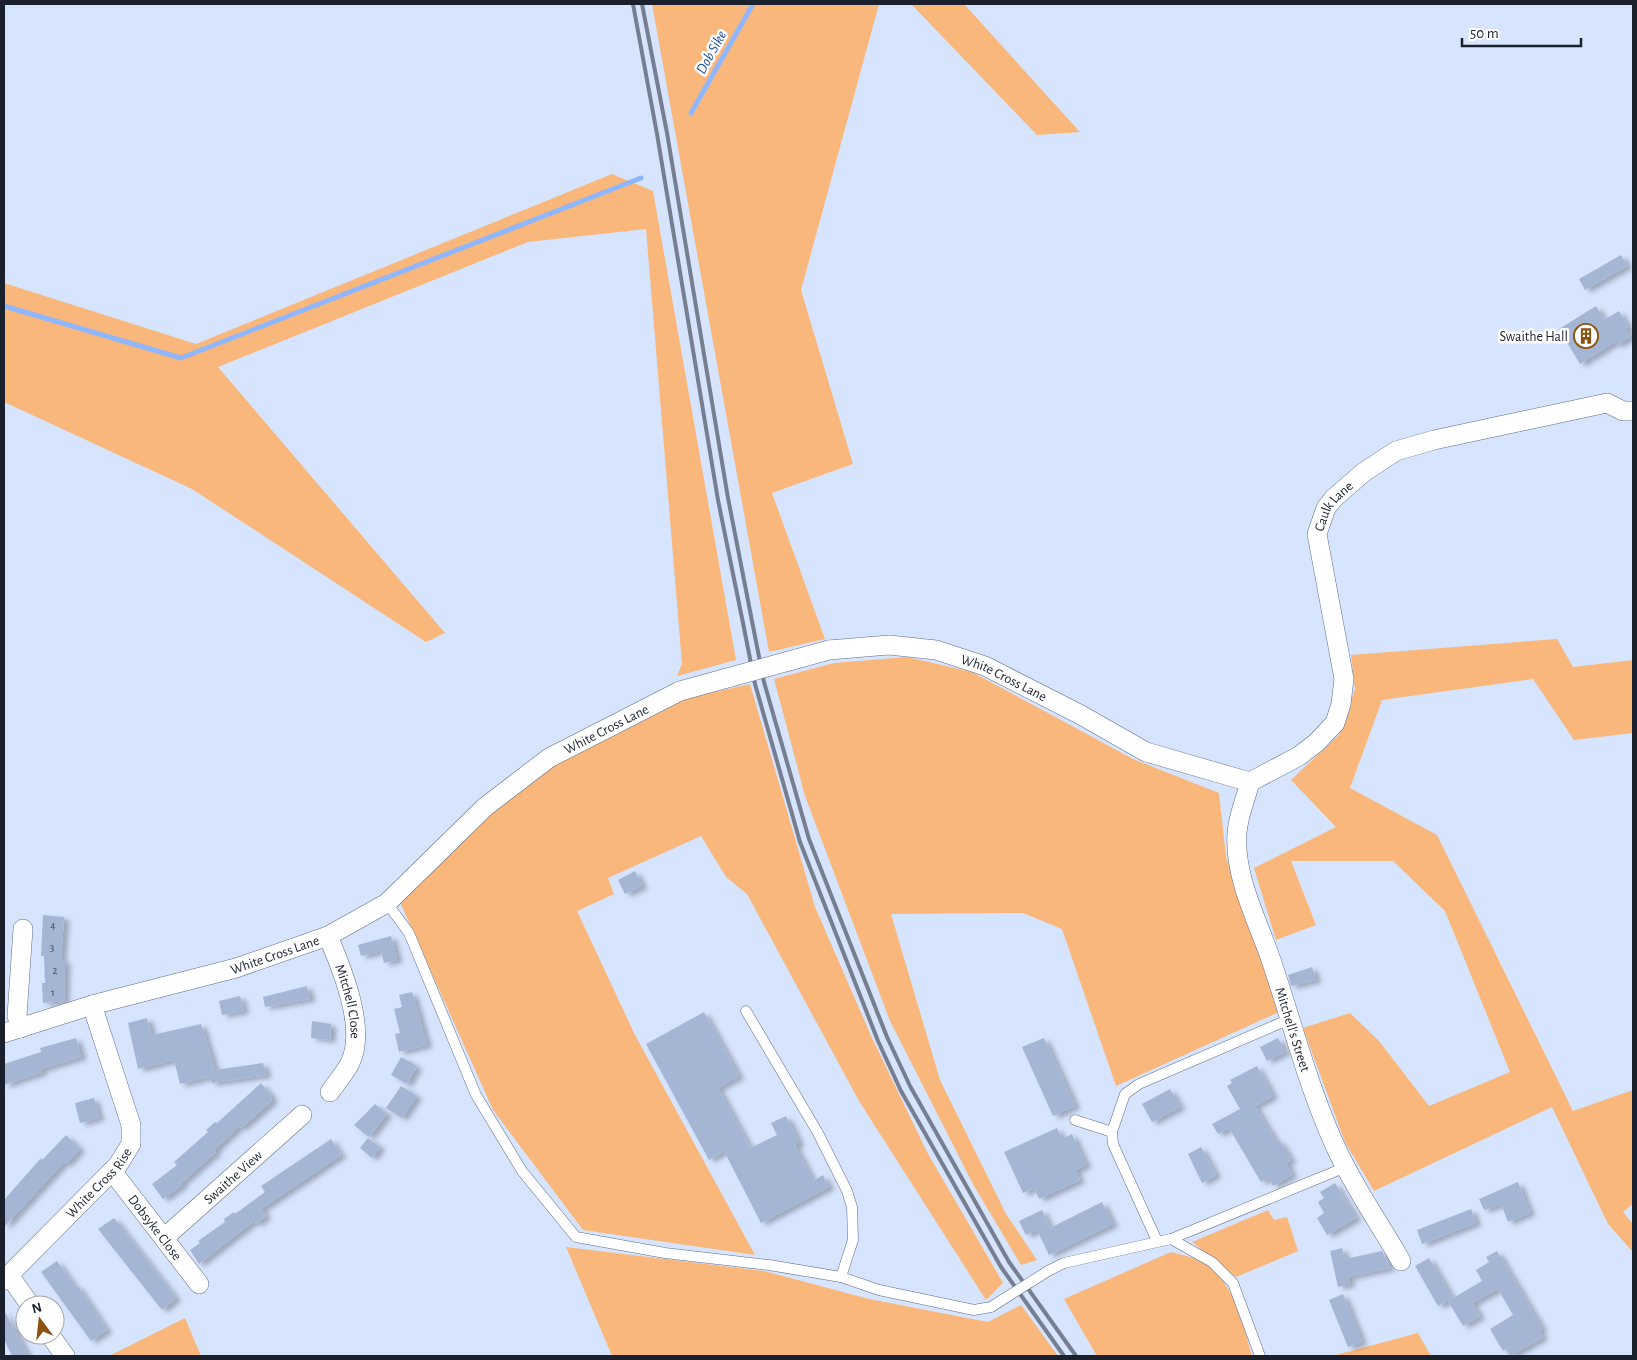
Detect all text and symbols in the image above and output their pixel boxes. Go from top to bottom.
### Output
scale bar [1462,15,1581,47]
text: 50 m [1470,26,1499,41]
water label: Dob Sike [694,28,729,76]
building icon: Swaithe Hall [1573,323,1599,349]
place label: Swaithe Hall [1499,330,1568,344]
street label: Caulk Lane [1312,479,1356,533]
street label: White Cross Lane [959,653,1049,704]
street label: White Cross Lane [562,702,651,757]
house number: 4 [50,920,56,931]
street label: White Cross Lane [229,934,321,977]
house number: 3 [50,942,55,953]
street label: Mitchell Close [332,962,362,1039]
house number: 2 [52,965,58,976]
street label: Mitchell's Street [1272,986,1312,1074]
house number: 1 [51,987,55,998]
street label: White Cross Rise [64,1146,135,1221]
street label: Swaithe View [201,1148,266,1207]
street label: Dobsyke Close [125,1192,184,1263]
north arrow [15,1295,65,1345]
text: N [30,1300,43,1316]

